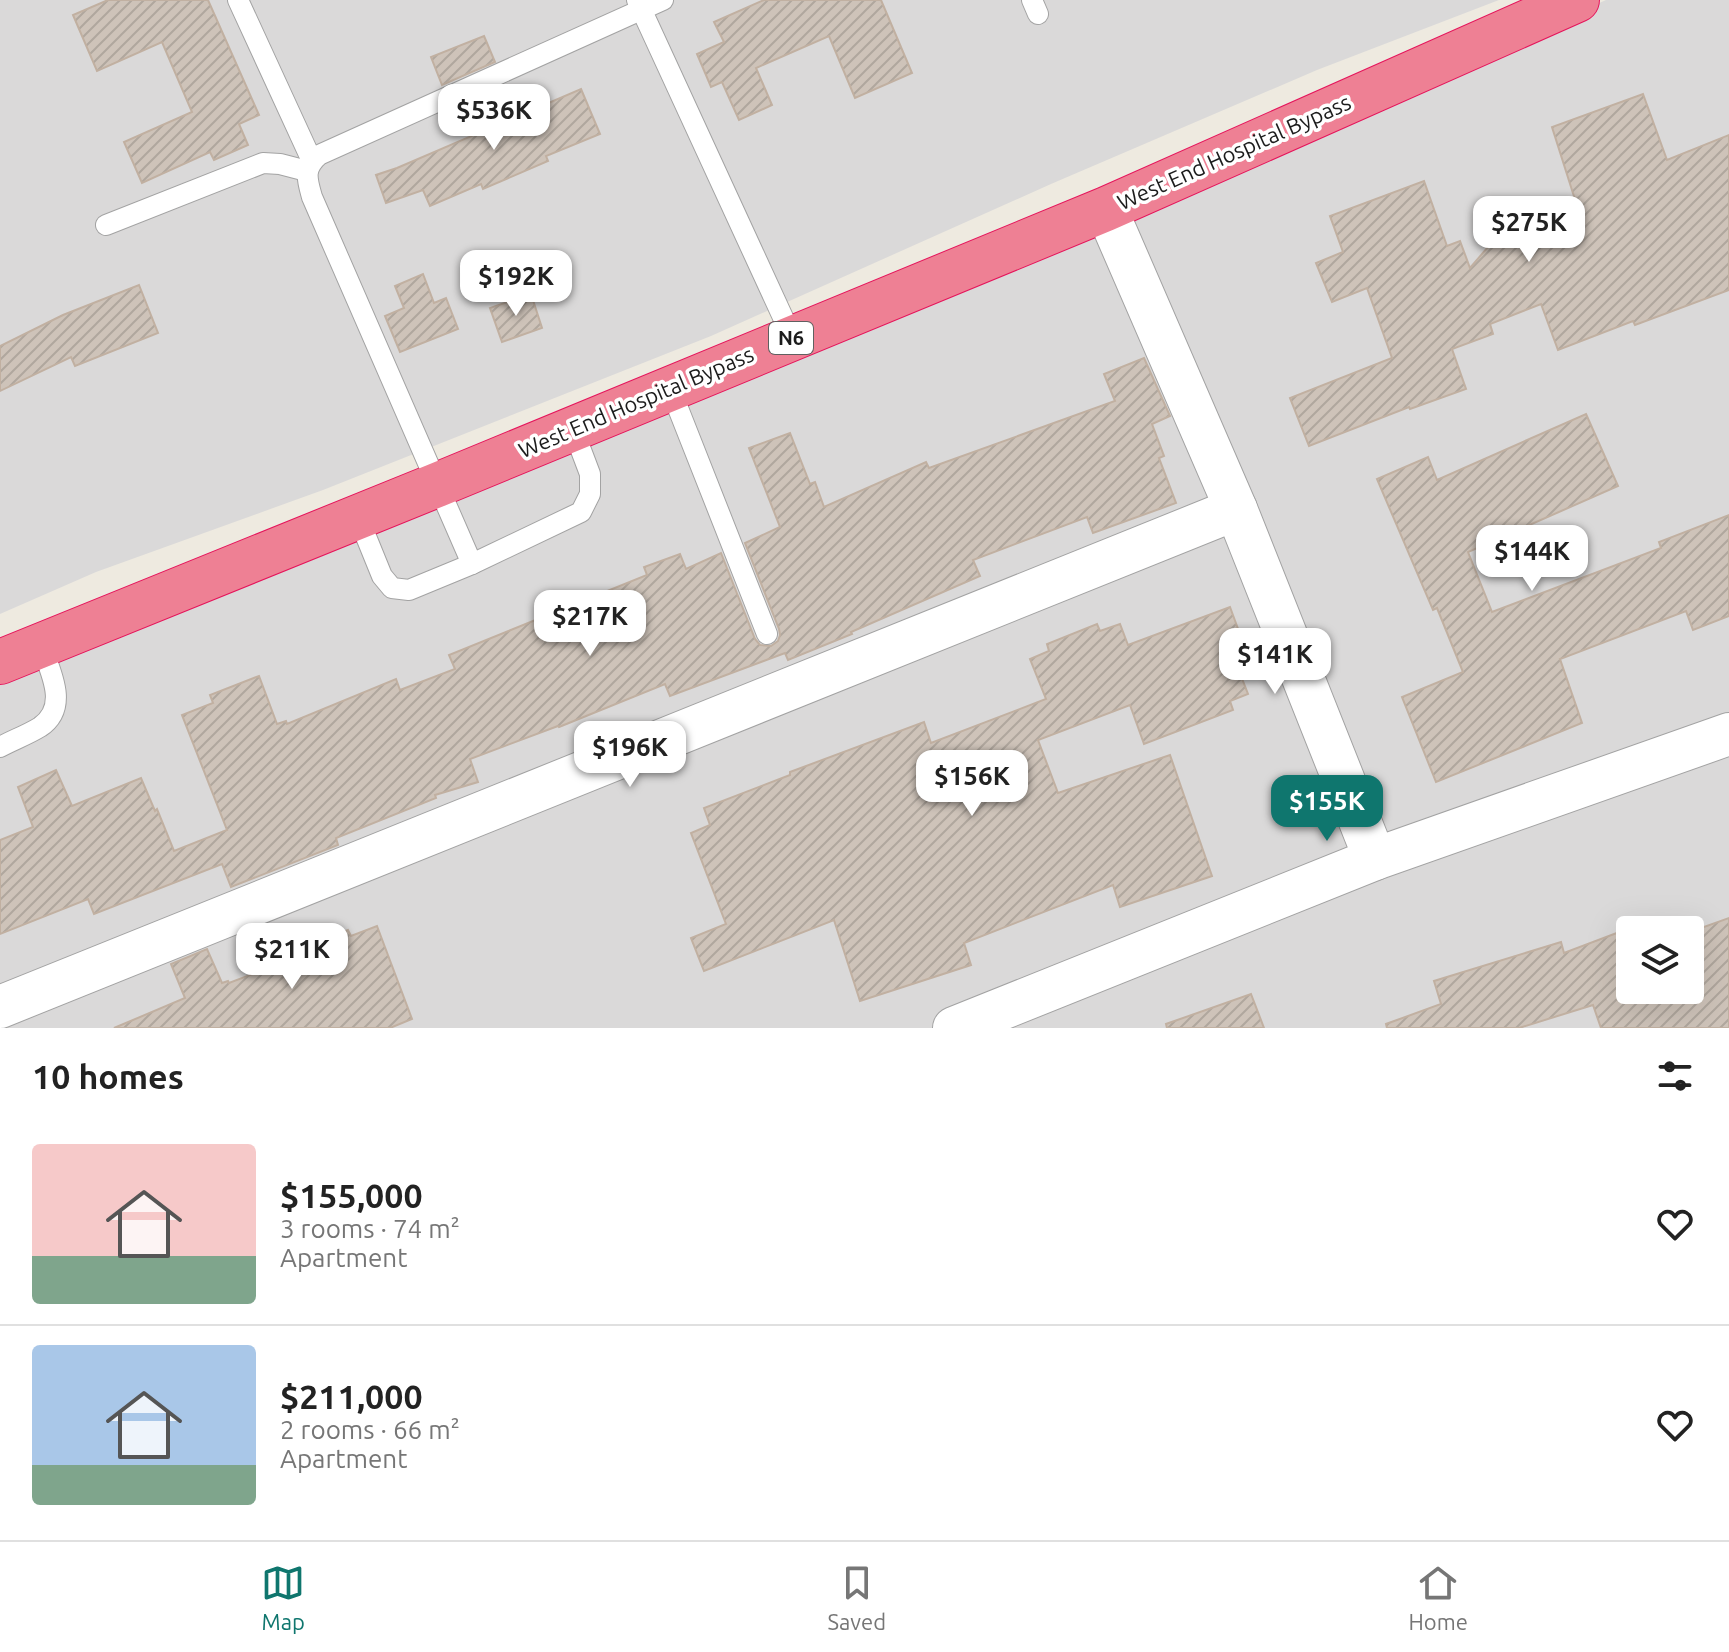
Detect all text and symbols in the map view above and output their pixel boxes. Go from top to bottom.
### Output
pin: $536K [438,84,550,152]
street label: West End Hospital Bypass [1113,89,1354,214]
text: $536K [456,95,532,124]
pin: $275K [1473,196,1585,264]
text: $275K [1491,207,1567,236]
pin: $192K [460,250,572,318]
text: $192K [478,261,554,290]
road number: N6 [769,322,813,354]
street label: West End Hospital Bypass [515,341,757,462]
pin: $144K [1476,525,1588,593]
text: $144K [1494,536,1570,565]
pin: $217K [534,590,646,658]
text: $217K [552,601,628,630]
pin: $141K [1219,628,1331,696]
text: $141K [1237,639,1313,668]
pin: $196K [574,721,686,789]
text: $196K [592,732,668,761]
pin: $156K [916,750,1028,818]
text: $156K [934,761,1010,790]
pin: $155K [1271,775,1383,843]
text: $155K [1289,786,1365,815]
map controls [1616,916,1704,1004]
button: layers [1616,916,1704,1004]
pin: $211K [236,923,348,991]
text: $211K [254,934,330,963]
icon: filters [1653,1054,1697,1098]
text: 10 homes [32,1057,184,1095]
icon: home [96,1176,192,1272]
text: $155,000 [280,1176,423,1214]
icon: heart [1653,1202,1697,1246]
text: 3 rooms · 74 m² [280,1214,460,1243]
text: Apartment [280,1243,407,1272]
icon: home [96,1377,192,1473]
text: $211,000 [280,1377,423,1415]
icon: heart [1653,1403,1697,1447]
text: 2 rooms · 66 m² [280,1415,460,1444]
text: Apartment [280,1444,407,1473]
tab: Map [261,1561,305,1634]
tab: Saved [828,1561,886,1634]
tab: Home [1408,1561,1468,1634]

